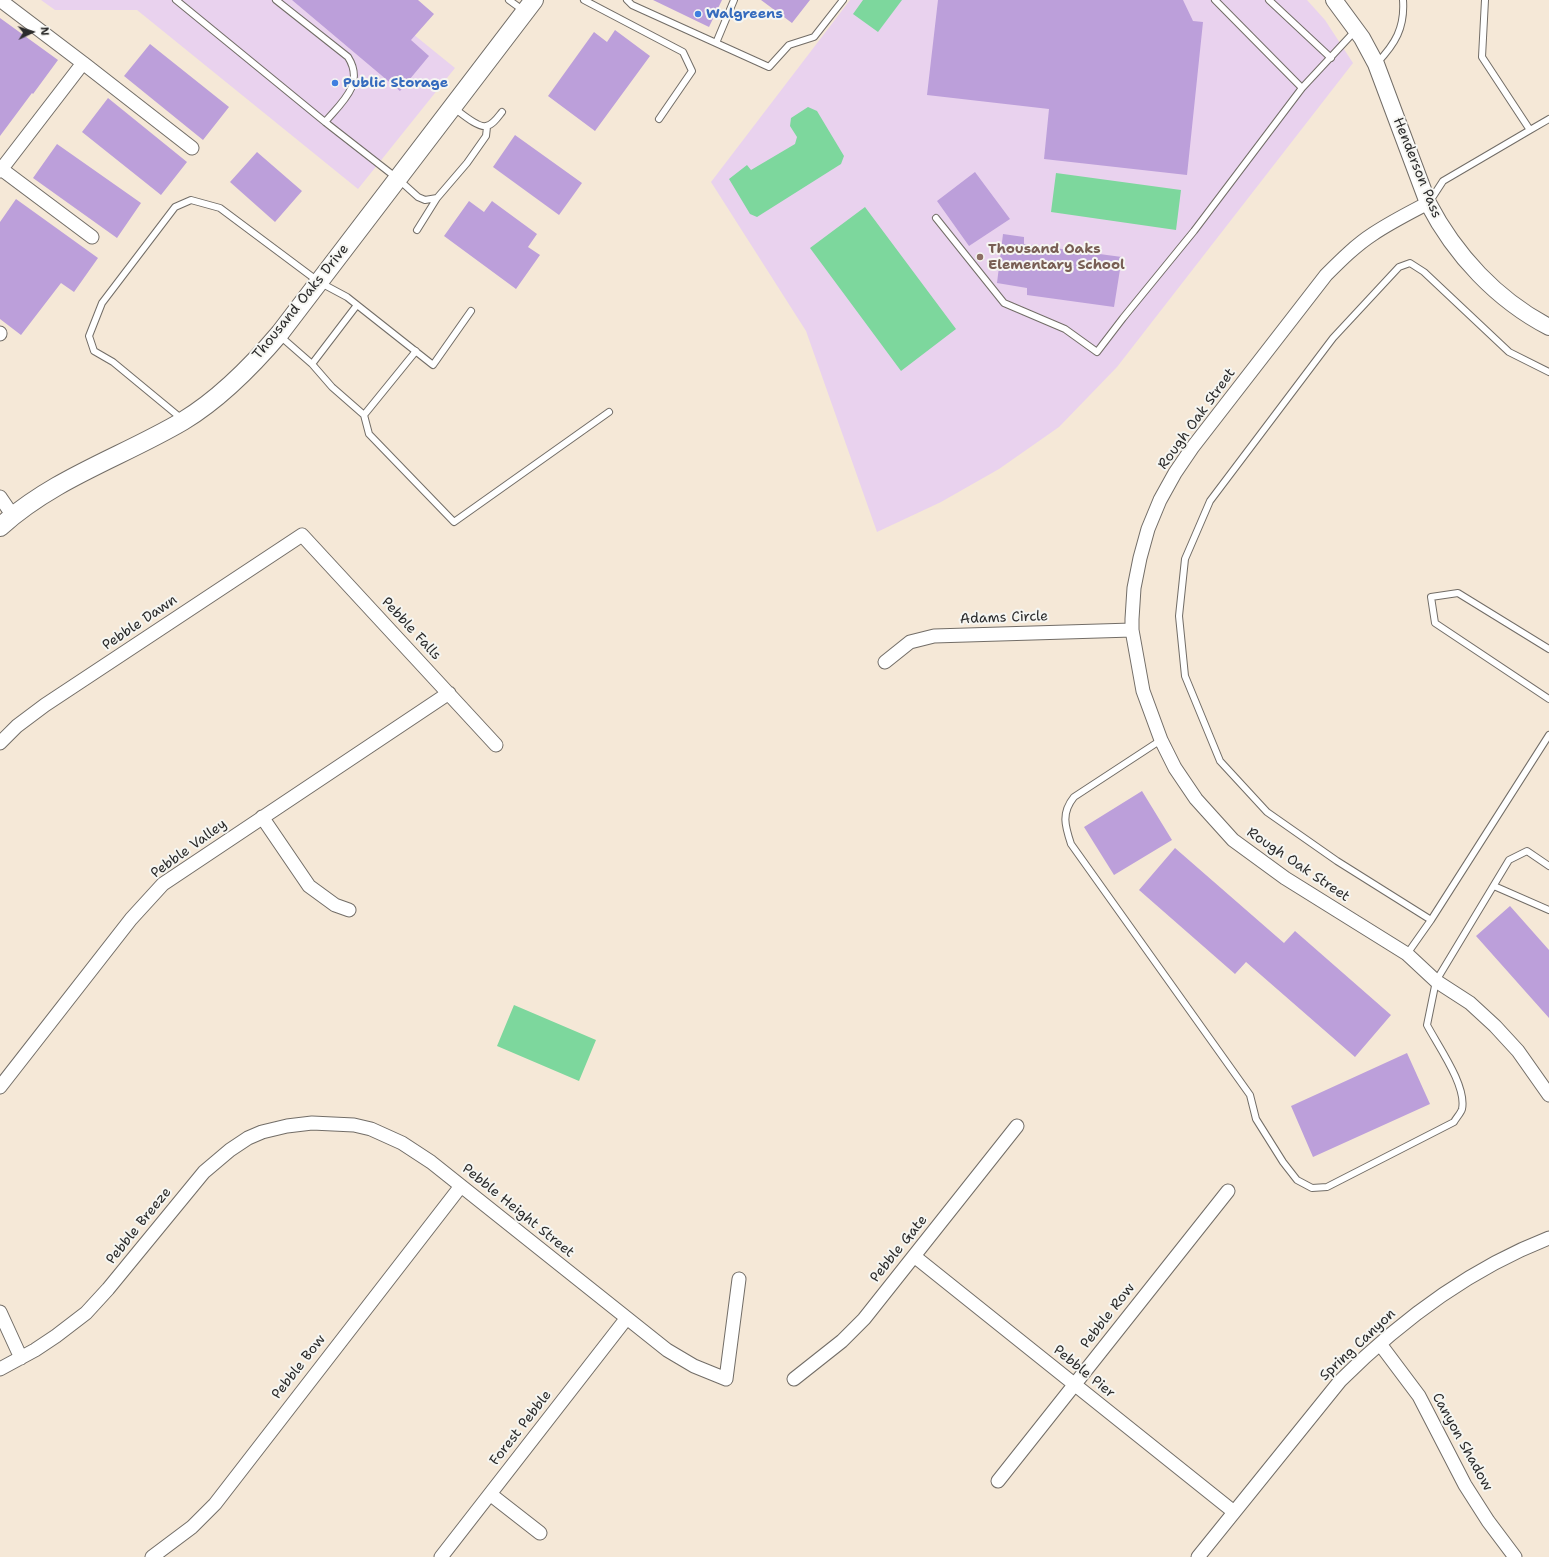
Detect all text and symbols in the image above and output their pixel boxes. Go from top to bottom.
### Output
place label: Walgreens [706,6,783,22]
marker: Walgreens [693,9,703,19]
north arrow [12,12,52,52]
text: N [37,26,52,36]
place label: Public Storage [343,75,448,91]
marker: Public Storage [330,78,340,88]
street label: Henderson Pass [1389,115,1445,221]
street label: Thousand Oaks Drive [249,241,353,363]
place label: Thousand Oaks Elementary School [988,241,1125,274]
marker: Thousand Oaks Elementary School [975,252,985,262]
street label: Rough Oak Street [1155,365,1239,473]
street label: Pebble Dawn [99,592,181,654]
street label: Pebble Falls [378,594,444,664]
street label: Adams Circle [960,608,1048,628]
street label: Pebble Valley [148,816,230,882]
street label: Rough Oak Street [1243,824,1353,906]
street label: Pebble Height Street [459,1161,577,1261]
street label: Pebble Breeze [103,1184,175,1268]
street label: Pebble Gate [867,1212,931,1286]
street label: Pebble Row [1077,1280,1139,1352]
street label: Spring Canyon [1317,1306,1399,1384]
street label: Pebble Bow [269,1331,329,1403]
street label: Pebble Pier [1050,1342,1118,1402]
street label: Forest Pebble [487,1387,555,1469]
street label: Canyon Shadow [1428,1390,1496,1494]

